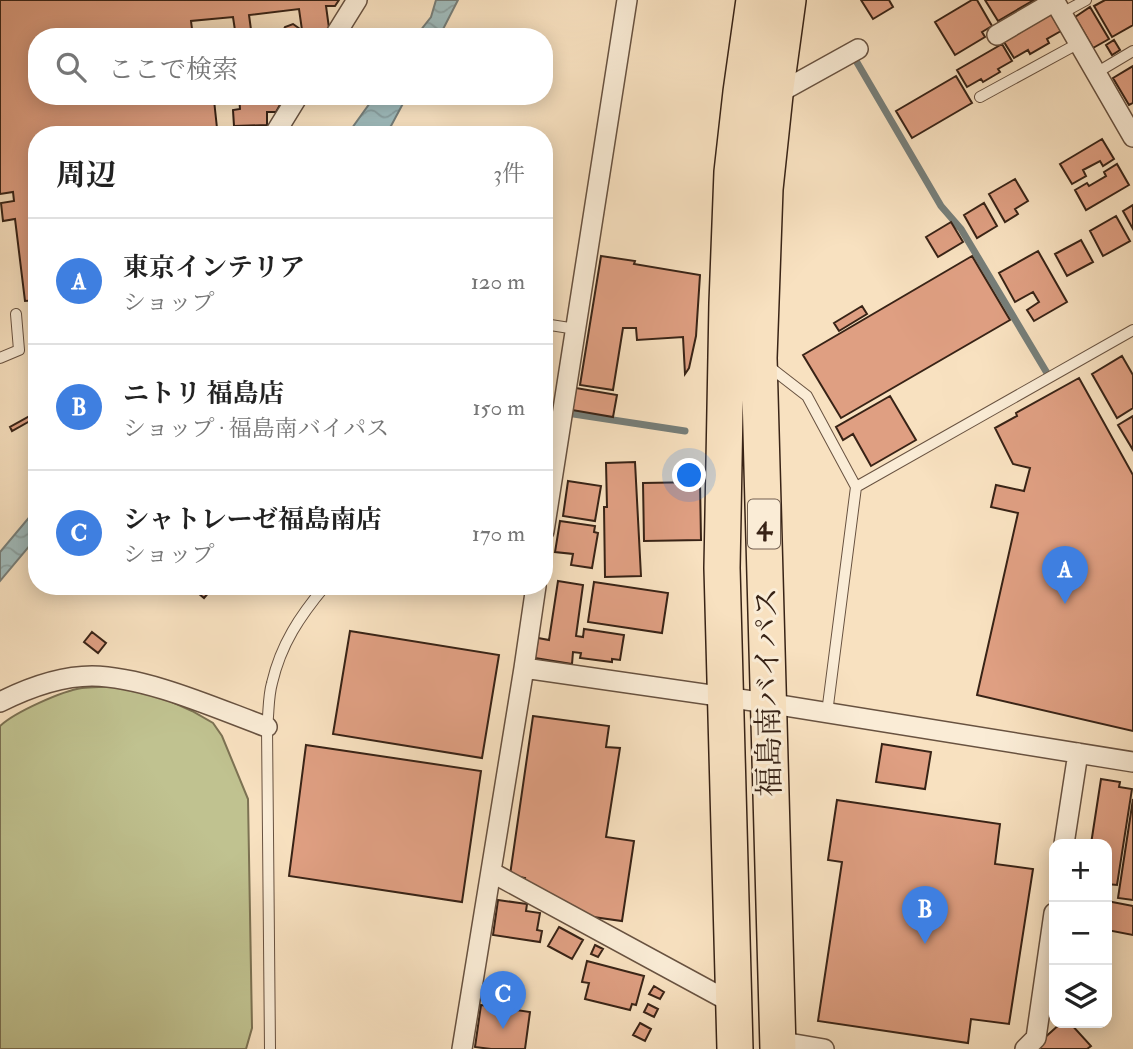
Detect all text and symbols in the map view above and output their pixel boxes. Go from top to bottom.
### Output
search box [28,28,553,105]
icon: search [52,48,90,86]
text: ここで検索 [108,54,238,86]
text: 周辺 [56,157,116,194]
text: 3件 [493,159,525,188]
text: 東京インテリア [123,252,305,284]
text: A [72,267,86,296]
text: 120 m [471,267,525,296]
text: ショップ [123,288,215,317]
text: ニトリ 福島店 [123,378,284,410]
text: B [71,393,87,422]
text: 150 m [472,393,525,422]
text: ショップ · 福島南バイパス [123,414,389,443]
your location [672,458,706,492]
road number: 4 [748,500,780,548]
text: シャトレーゼ福島南店 [123,504,382,536]
text: C [71,519,87,548]
text: 170 m [472,519,525,548]
text: ショップ [123,540,215,569]
pin: A [1042,546,1088,604]
street label: 福島南バイパス [748,587,789,797]
map controls [1049,839,1112,1028]
button: + [1049,839,1112,902]
pin: B [902,886,948,944]
button: − [1049,902,1112,965]
button: layers [1049,965,1112,1028]
pin: C [480,971,526,1029]

